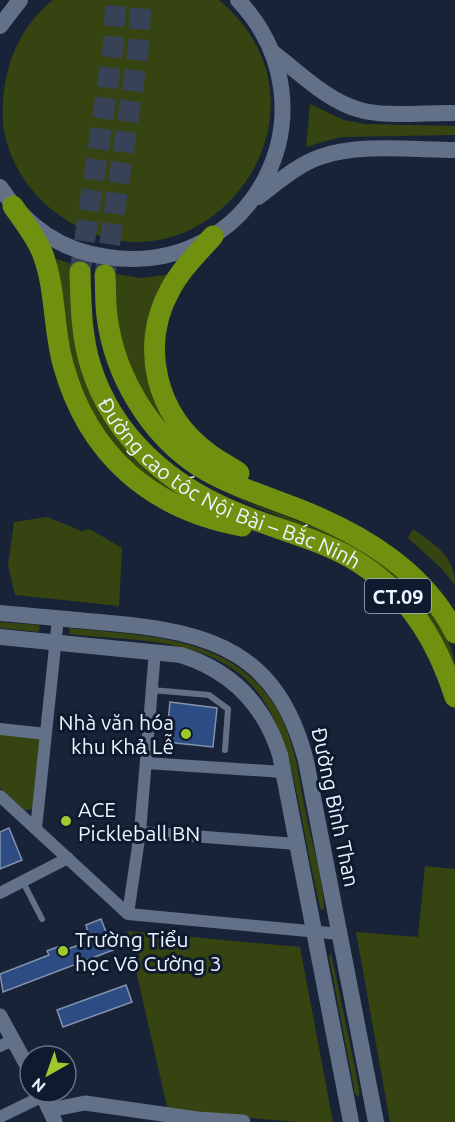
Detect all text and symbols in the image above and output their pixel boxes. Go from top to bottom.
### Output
street label: Đường cao tốc Nội Bài – Bắc Ninh [94,393,365,573]
road number: CT.09 [365,579,431,613]
place label: Nhà văn hóa khu Khả Lễ [59,710,174,758]
street label: Đường Bình Than [307,725,365,889]
marker: Nhà văn hóa khu Khả Lễ [179,727,193,741]
place label: ACE Pickleball BN [78,797,200,845]
marker: ACE Pickleball BN [59,814,73,828]
place label: Trường Tiểu học Võ Cường 3 [75,927,222,975]
marker: Trường Tiểu học Võ Cường 3 [56,944,70,958]
north arrow [18,1044,78,1104]
text: N [28,1075,49,1096]

